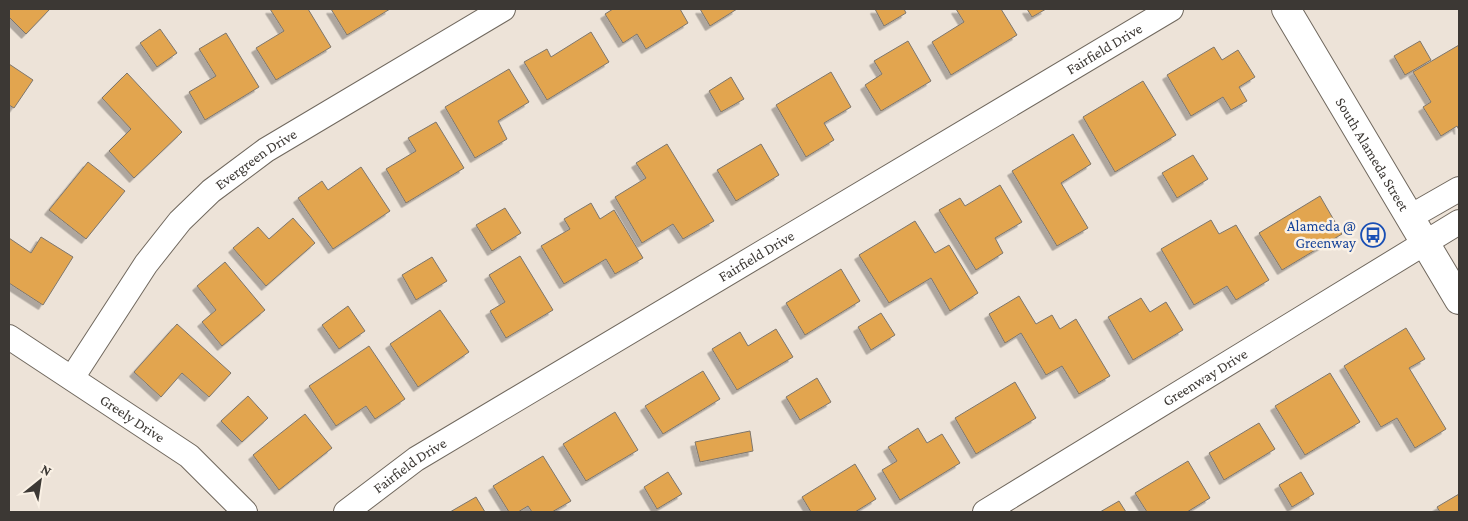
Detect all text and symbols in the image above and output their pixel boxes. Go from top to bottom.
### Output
street label: Fairfield Drive [1064,20,1145,77]
street label: South Alameda Street [1332,95,1413,215]
street label: Evergreen Drive [212,125,300,193]
place label: Alameda @ Greenway [1287,218,1356,252]
bus stop icon: Alameda @ Greenway [1360,222,1386,248]
street label: Fairfield Drive [716,227,797,285]
street label: Greenway Drive [1160,345,1251,409]
street label: Greely Drive [97,392,168,446]
street label: Fairfield Drive [370,435,449,496]
north arrow [15,456,65,506]
text: N [38,460,55,479]

